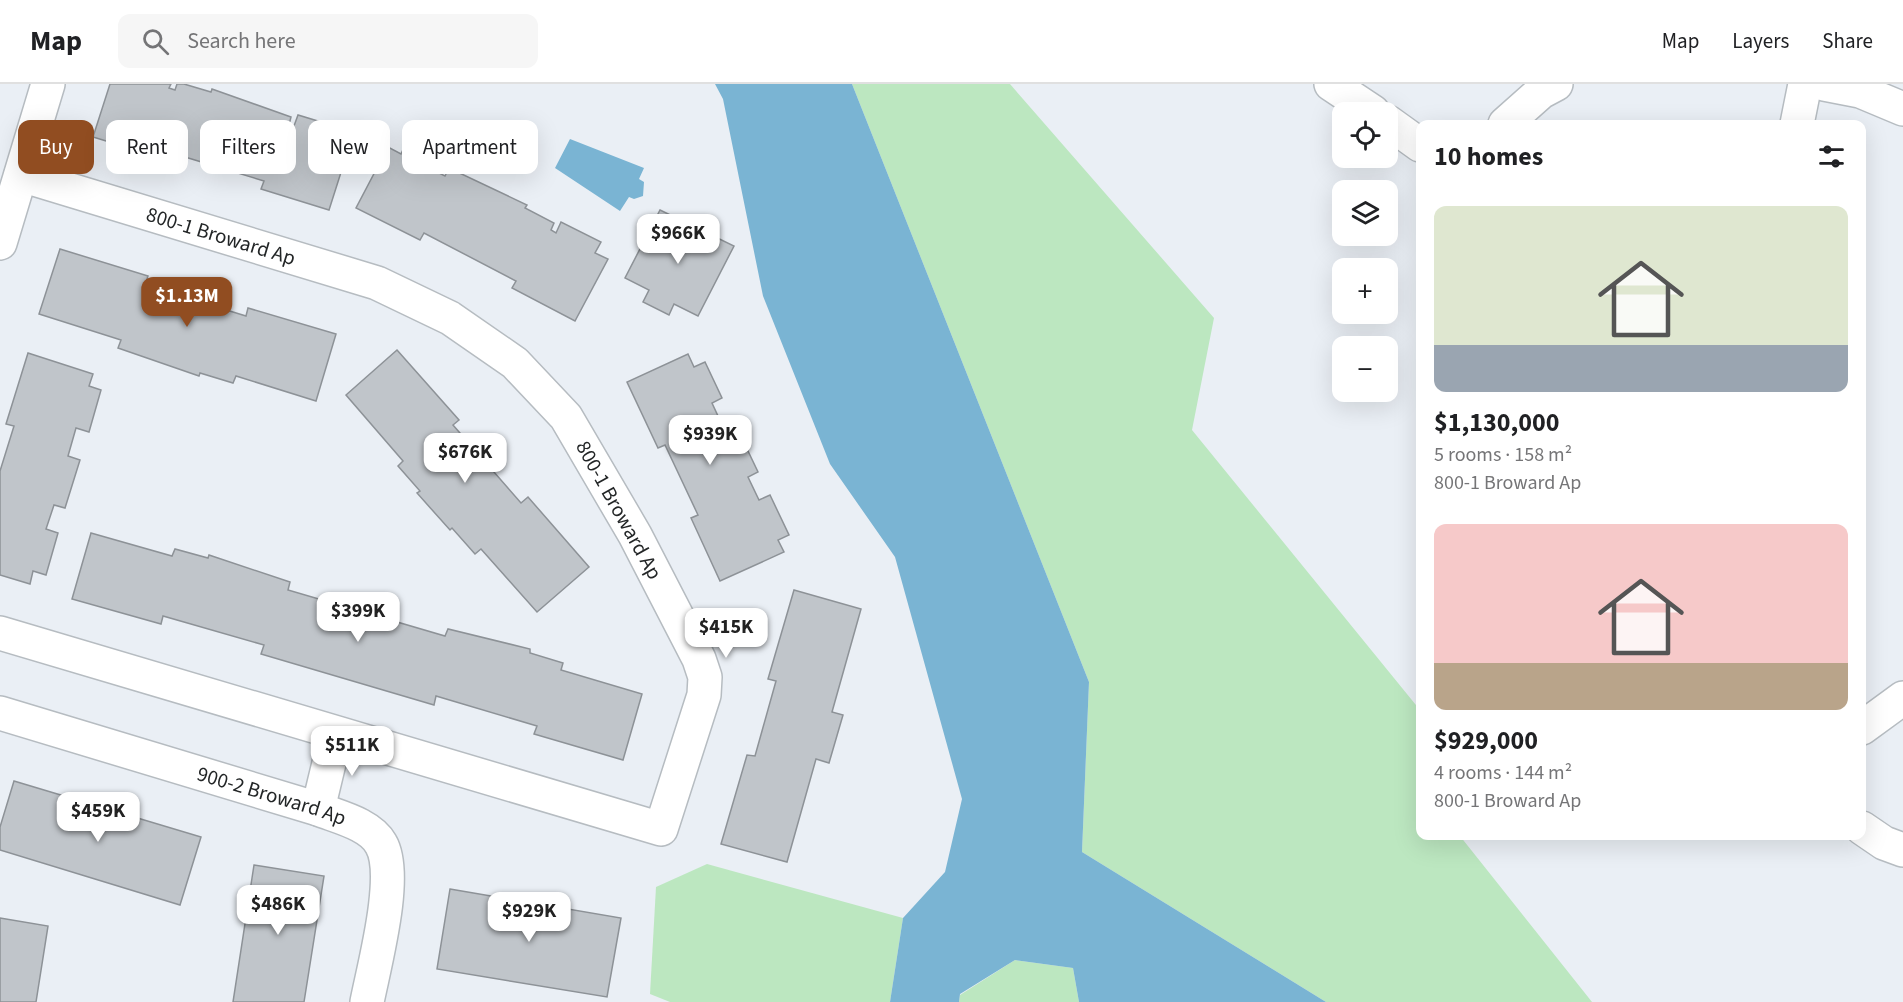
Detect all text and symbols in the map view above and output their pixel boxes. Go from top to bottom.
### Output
search box [118,14,538,68]
text: Map [30,21,82,61]
icon: search [139,25,172,58]
text: Search here [187,25,296,57]
text: Map [1662,26,1699,56]
text: Layers [1732,26,1789,56]
text: Share [1822,26,1873,56]
map controls [1332,102,1398,402]
button: locate [1332,102,1398,168]
chip: Buy [18,120,94,174]
chip: Rent [106,120,188,174]
chip: Filters [200,120,296,174]
chip: New [308,120,390,174]
chip: Apartment [402,120,538,174]
text: 10 homes [1434,138,1543,175]
icon: filters [1815,140,1848,173]
button: layers [1332,180,1398,246]
street label: 800-1 Broward Ap [143,199,299,273]
pin: $966K [636,214,720,265]
text: $966K [651,219,705,247]
icon: home [1587,245,1695,353]
button: + [1332,258,1398,324]
pin: $1.13M [138,277,236,328]
text: $1.13M [155,282,219,310]
button: − [1332,336,1398,402]
text: $1,130,000 [1434,404,1559,441]
pin: $939K [668,415,752,466]
text: $939K [683,420,737,448]
pin: $676K [423,433,507,484]
street label: 800-1 Broward Ap [568,435,670,585]
text: $676K [438,438,492,466]
text: 5 rooms · 158 m² [1434,441,1572,469]
text: 800-1 Broward Ap [1434,469,1581,497]
icon: home [1587,563,1695,671]
pin: $399K [316,592,400,643]
text: $399K [331,597,385,625]
pin: $415K [684,608,768,659]
text: $415K [699,613,753,641]
text: $929,000 [1434,722,1538,759]
pin: $511K [310,726,394,777]
text: $511K [325,731,379,759]
street label: 900-2 Broward Ap [193,758,351,833]
text: 4 rooms · 144 m² [1434,759,1572,787]
text: 800-1 Broward Ap [1434,787,1581,815]
pin: $459K [56,792,140,843]
text: $459K [71,797,125,825]
pin: $486K [236,885,320,936]
text: $486K [251,890,305,918]
pin: $929K [487,892,571,943]
text: $929K [502,897,556,925]

